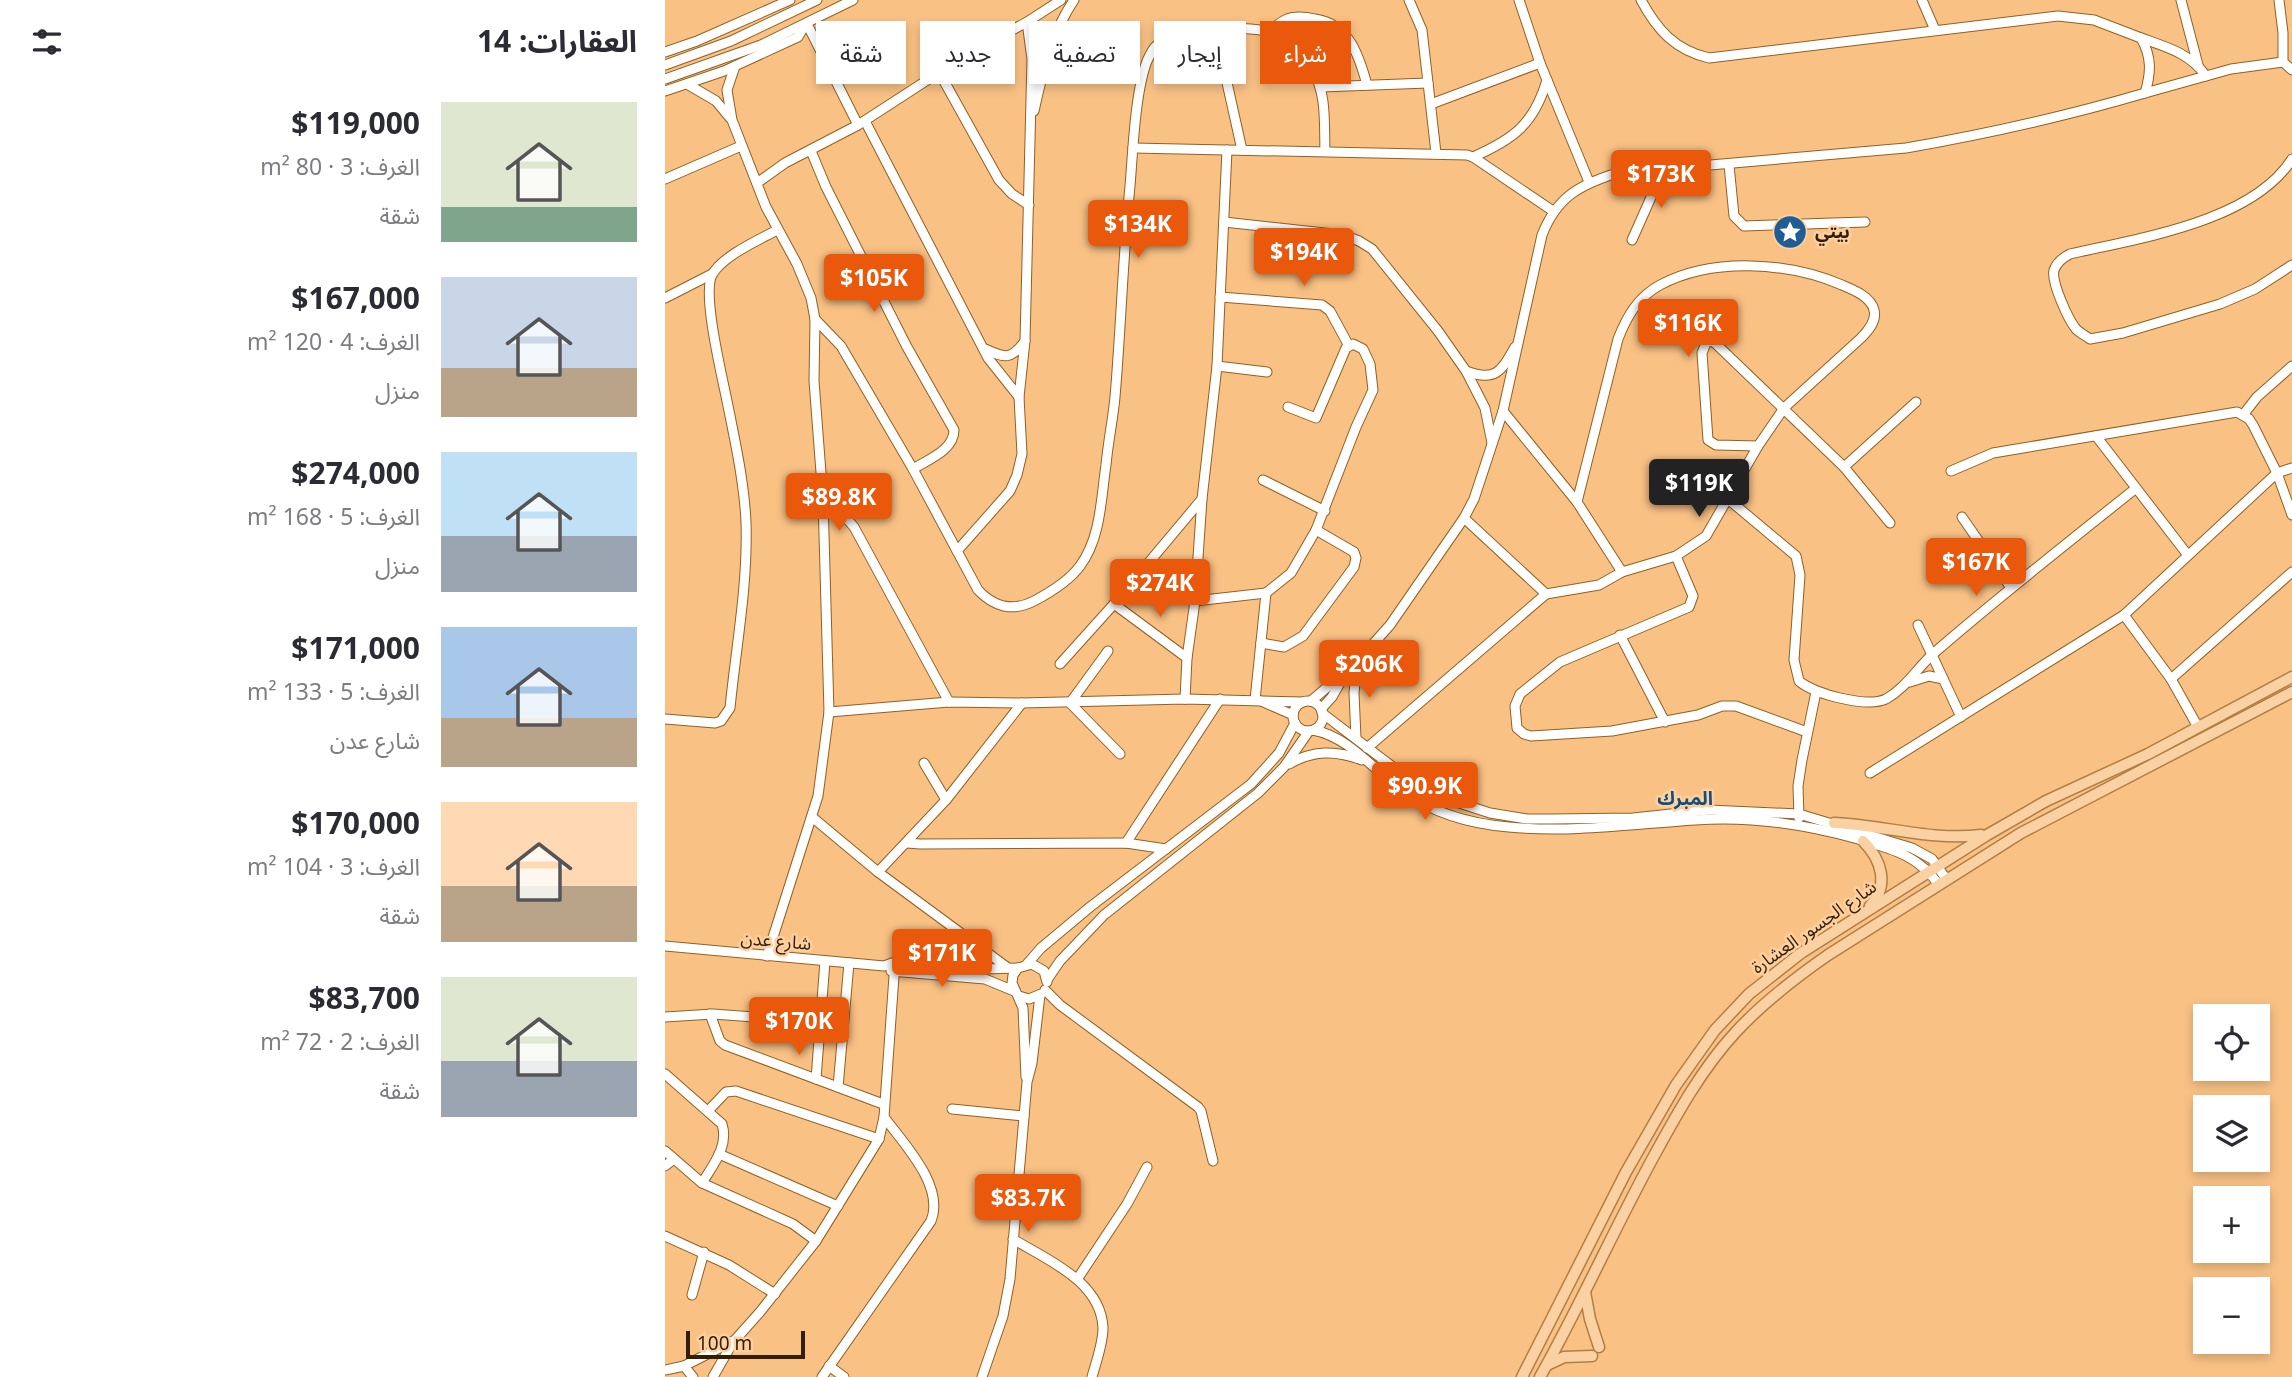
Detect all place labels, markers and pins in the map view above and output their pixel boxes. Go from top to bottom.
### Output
pin: $173K [1612,150,1710,210]
pin: $134K [1089,201,1187,260]
place icon: بيتي [1771,213,1809,251]
place label: بيتي [1815,219,1850,246]
pin: $194K [1255,229,1353,288]
pin: $105K [825,254,923,314]
pin: $116K [1639,300,1737,359]
pin: $119K [1650,460,1748,519]
pin: $89.8K [782,474,896,533]
pin: $167K [1927,538,2025,598]
pin: $274K [1111,560,1209,619]
pin: $206K [1320,640,1418,700]
pin: $90.9K [1368,762,1482,822]
pin: $171K [893,930,991,989]
pin: $170K [750,998,848,1057]
pin: $83.7K [971,1174,1085,1234]

